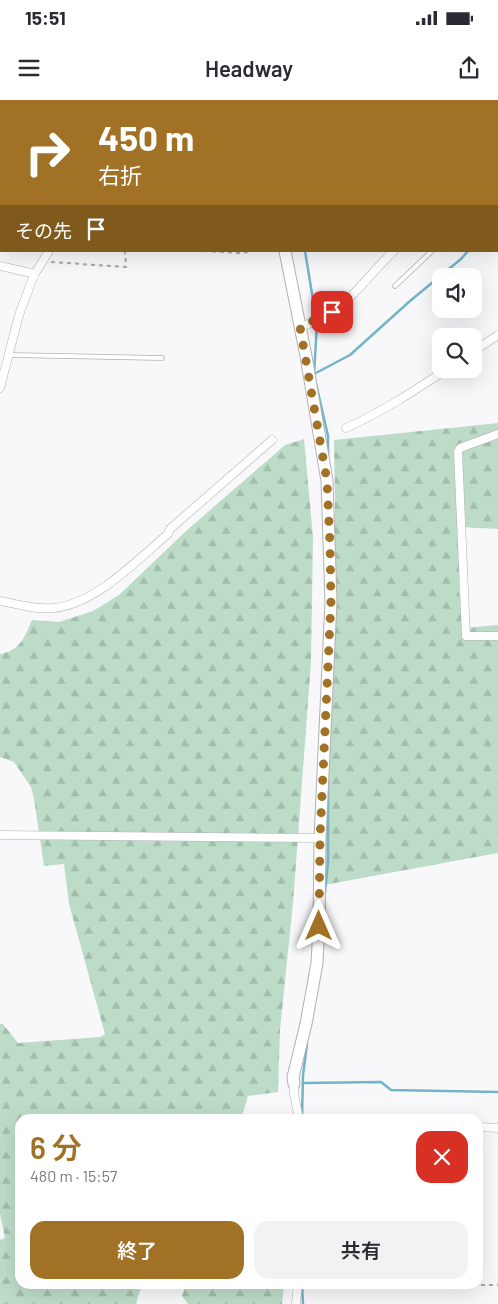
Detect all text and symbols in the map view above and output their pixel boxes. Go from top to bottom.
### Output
text: 15:51 [25,6,66,29]
icon: menu [15,54,43,82]
icon: share [455,54,483,82]
text: Headway [205,55,293,81]
text: 450 m [98,116,194,158]
icon: right [15,120,80,185]
text: 右折 [98,162,142,188]
icon: arrive [82,215,110,243]
text: その先 [15,219,72,242]
map controls [432,268,482,378]
button: sound [432,268,482,318]
pin [311,291,353,333]
icon: arrive [318,298,346,326]
button: search [432,328,482,378]
position arrow [292,899,344,951]
text: 6 分 [30,1129,82,1165]
button: close [416,1131,468,1183]
text: 480 m · 15:57 [30,1166,117,1185]
button: 終了 [30,1221,244,1279]
button: 共有 [254,1221,468,1279]

